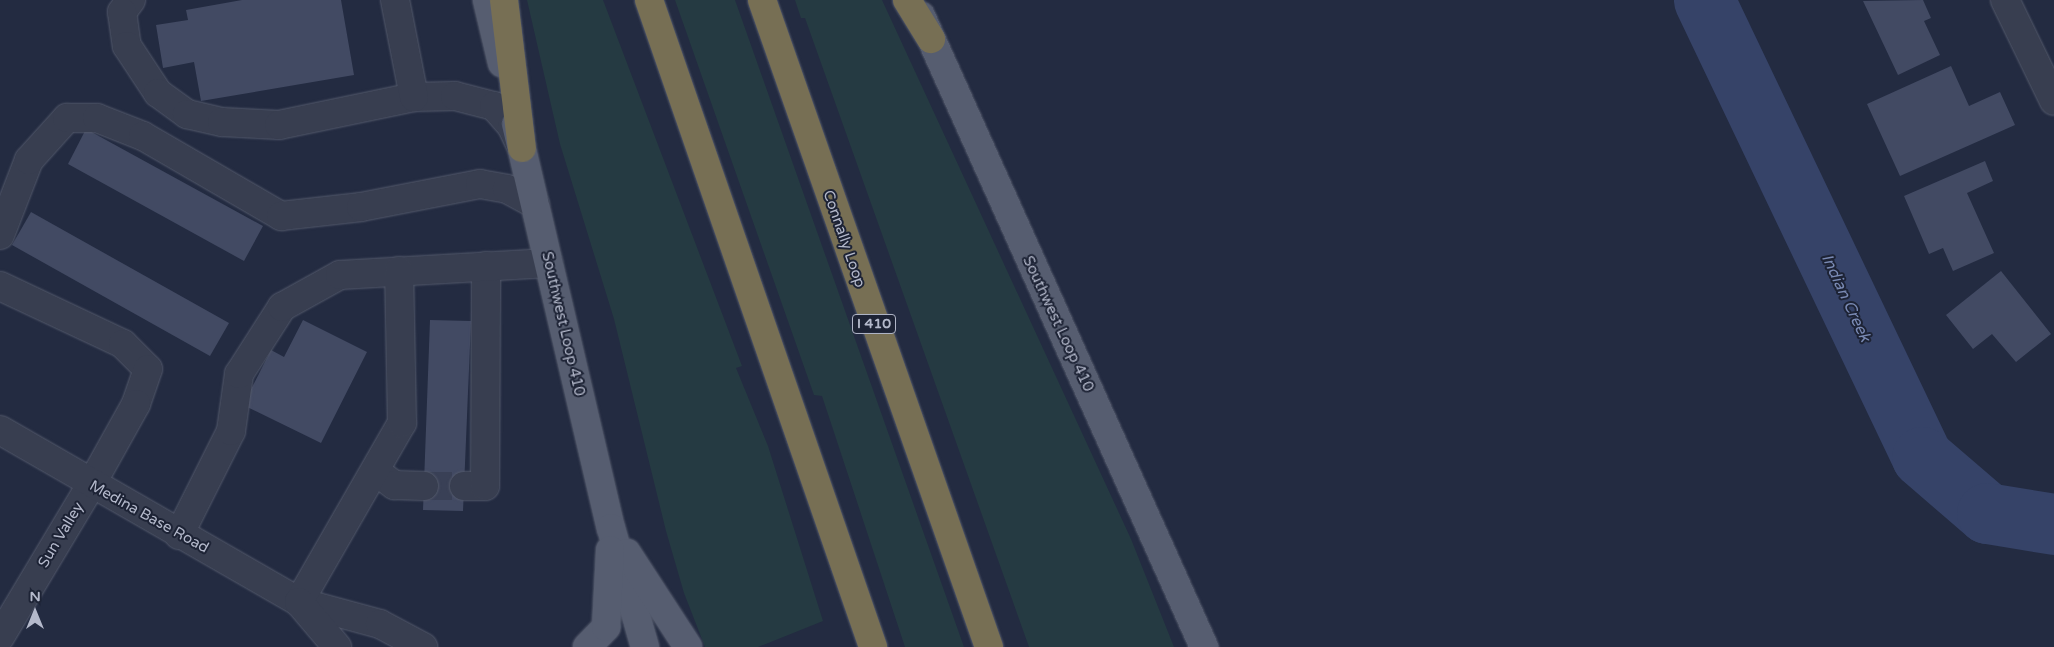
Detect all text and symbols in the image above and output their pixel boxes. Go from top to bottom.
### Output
street label: Connally Loop [819,188,869,290]
street label: Southwest Loop 410 [538,250,588,398]
water label: Indian Creek [1817,251,1875,345]
street label: Southwest Loop 410 [1019,253,1097,395]
road number: I 410 [852,312,896,336]
street label: Medina Base Road [86,477,212,557]
street label: Sun Valley [34,499,88,571]
north arrow [10,587,60,637]
text: N [29,588,41,605]

